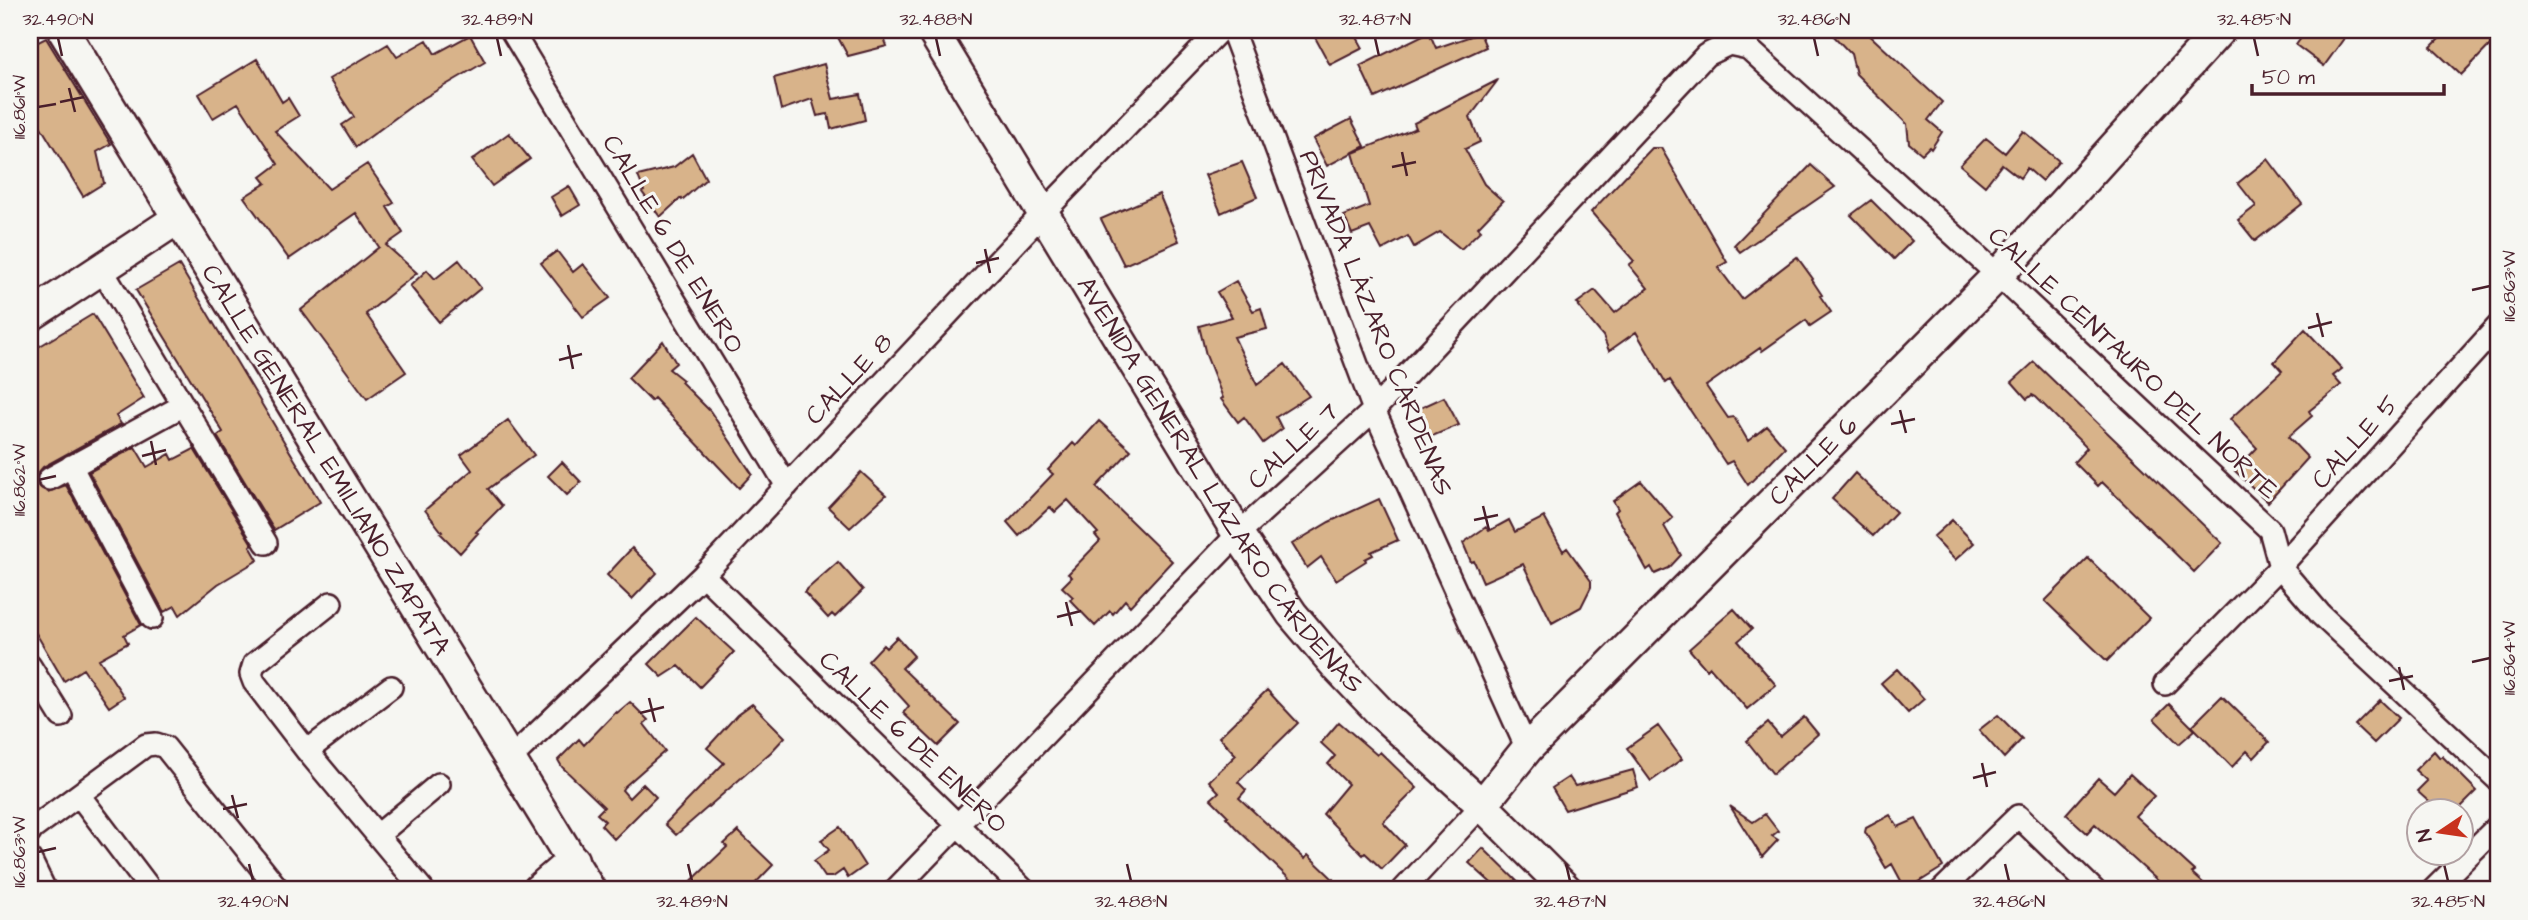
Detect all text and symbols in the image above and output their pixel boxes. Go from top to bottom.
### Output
text: 32.490°N [22,7,94,32]
text: 32.489°N [461,7,533,32]
text: 32.488°N [900,7,972,32]
text: 32.487°N [1339,7,1411,32]
text: 32.486°N [1778,7,1850,32]
text: 32.485°N [2217,7,2291,32]
scale bar [2252,52,2444,96]
text: 50 m [2262,63,2316,92]
text: 116.861°W [7,75,32,139]
street label: CALLE 6 DE ENERO [593,128,753,360]
street label: PRIVADA LÁZARO CÁRDENAS [1290,145,1462,501]
street label: CALLE CENTAURO DEL NORTE [1980,218,2286,508]
text: 116.863°W [2497,250,2522,322]
street label: CALLE GENERAL EMILIANO ZAPATA [193,257,460,662]
street label: AVENIDA GENERAL LÁZARO CÁRDENAS [1068,270,1371,702]
street label: CALLE 8 [797,325,901,433]
street label: CALLE 5 [2303,387,2407,497]
street label: CALLE 7 [1239,394,1347,498]
street label: CALLE 6 [1761,408,1866,514]
text: 116.862°W [7,444,32,516]
text: 116.864°W [2497,621,2522,695]
street label: CALLE 6 DE ENERO [811,642,1015,842]
north arrow [2406,797,2476,867]
text: 116.863°W [7,816,32,888]
text: N [2410,827,2439,844]
text: 32.490°N [217,889,289,914]
text: 32.489°N [656,889,728,914]
text: 32.488°N [1095,889,1167,914]
text: 32.487°N [1534,889,1606,914]
text: 32.486°N [1973,889,2045,914]
text: 32.485°N [2411,889,2485,914]

